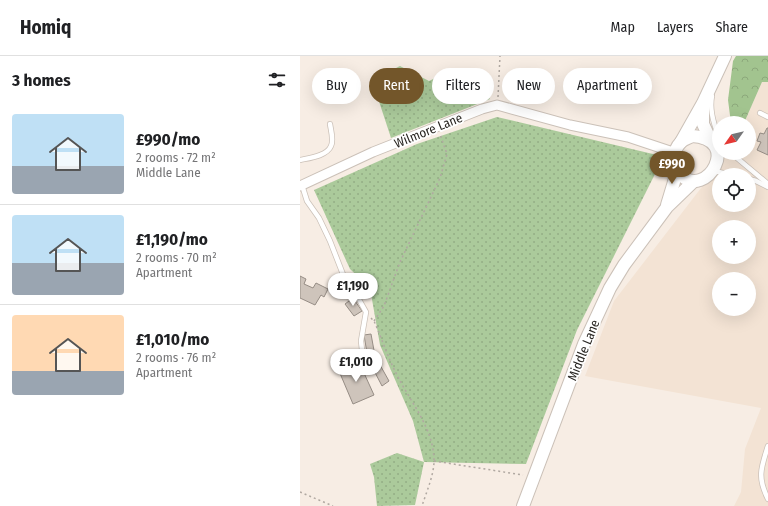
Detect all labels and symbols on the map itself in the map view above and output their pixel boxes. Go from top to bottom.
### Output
street label: Wilmore Lane [392,110,464,151]
north arrow [712,116,756,160]
pin: £990 [648,151,696,185]
pin: £1,190 [320,273,386,307]
street label: Middle Lane [564,317,603,383]
pin: £1,010 [323,349,389,383]

